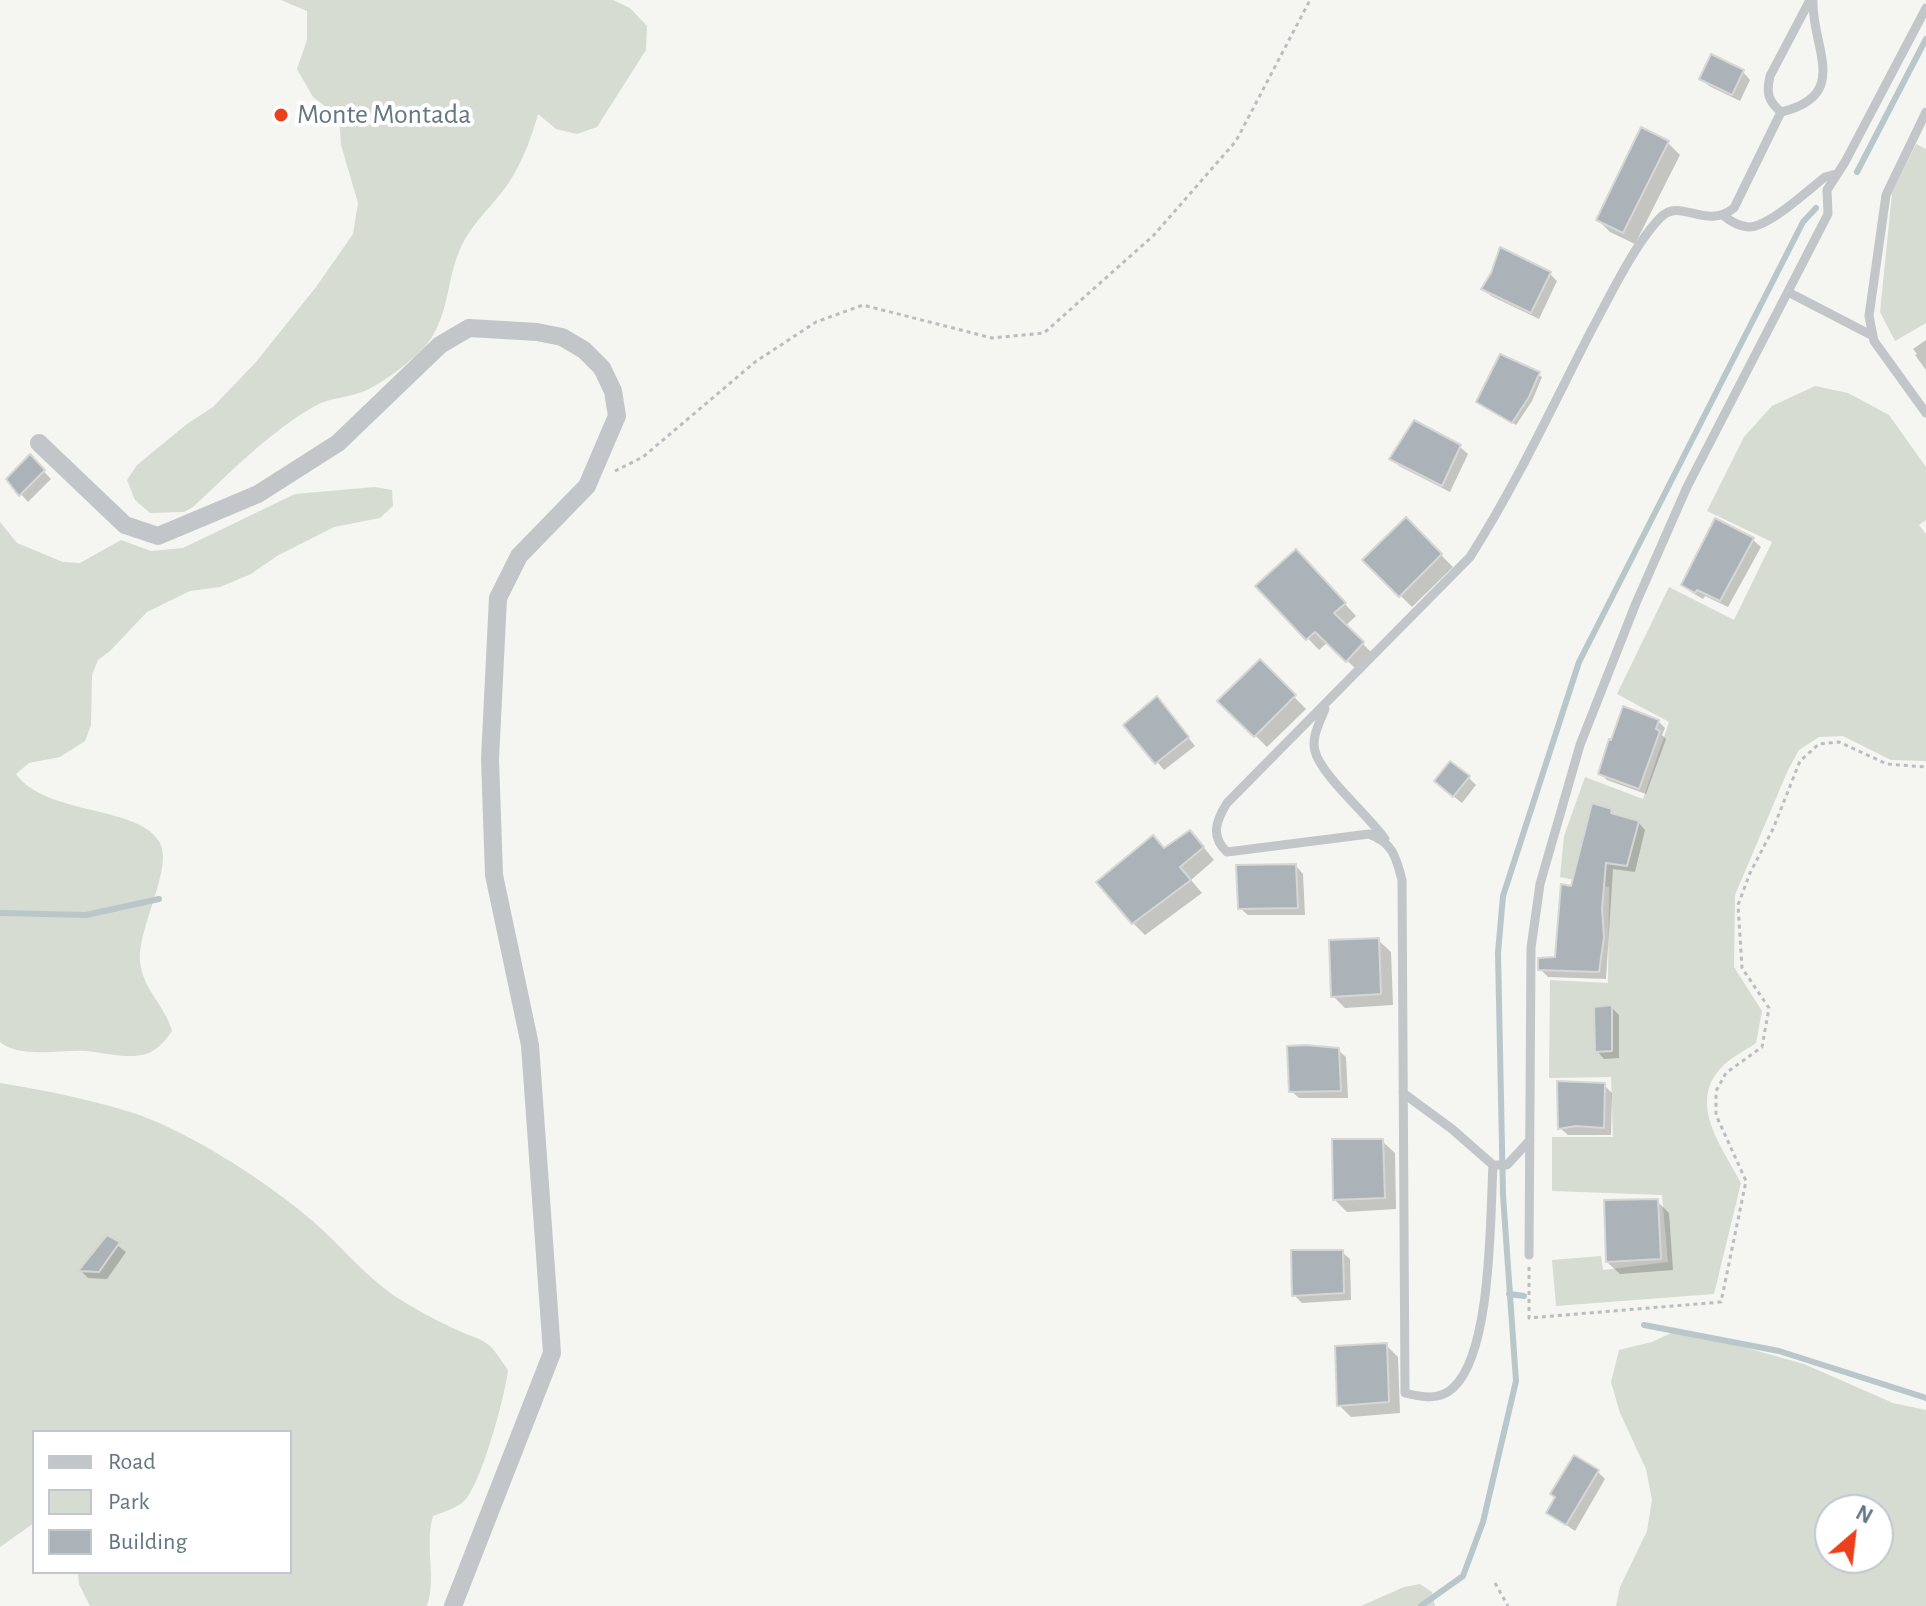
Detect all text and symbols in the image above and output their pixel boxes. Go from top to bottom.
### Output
place label: Monte Montada [297,98,471,132]
marker: Monte Montada [272,106,290,124]
legend [32,1430,292,1574]
text: Road [108,1450,156,1474]
text: Park [108,1490,149,1514]
north arrow [1814,1494,1894,1574]
text: N [1852,1501,1876,1528]
text: Building [108,1530,187,1554]

